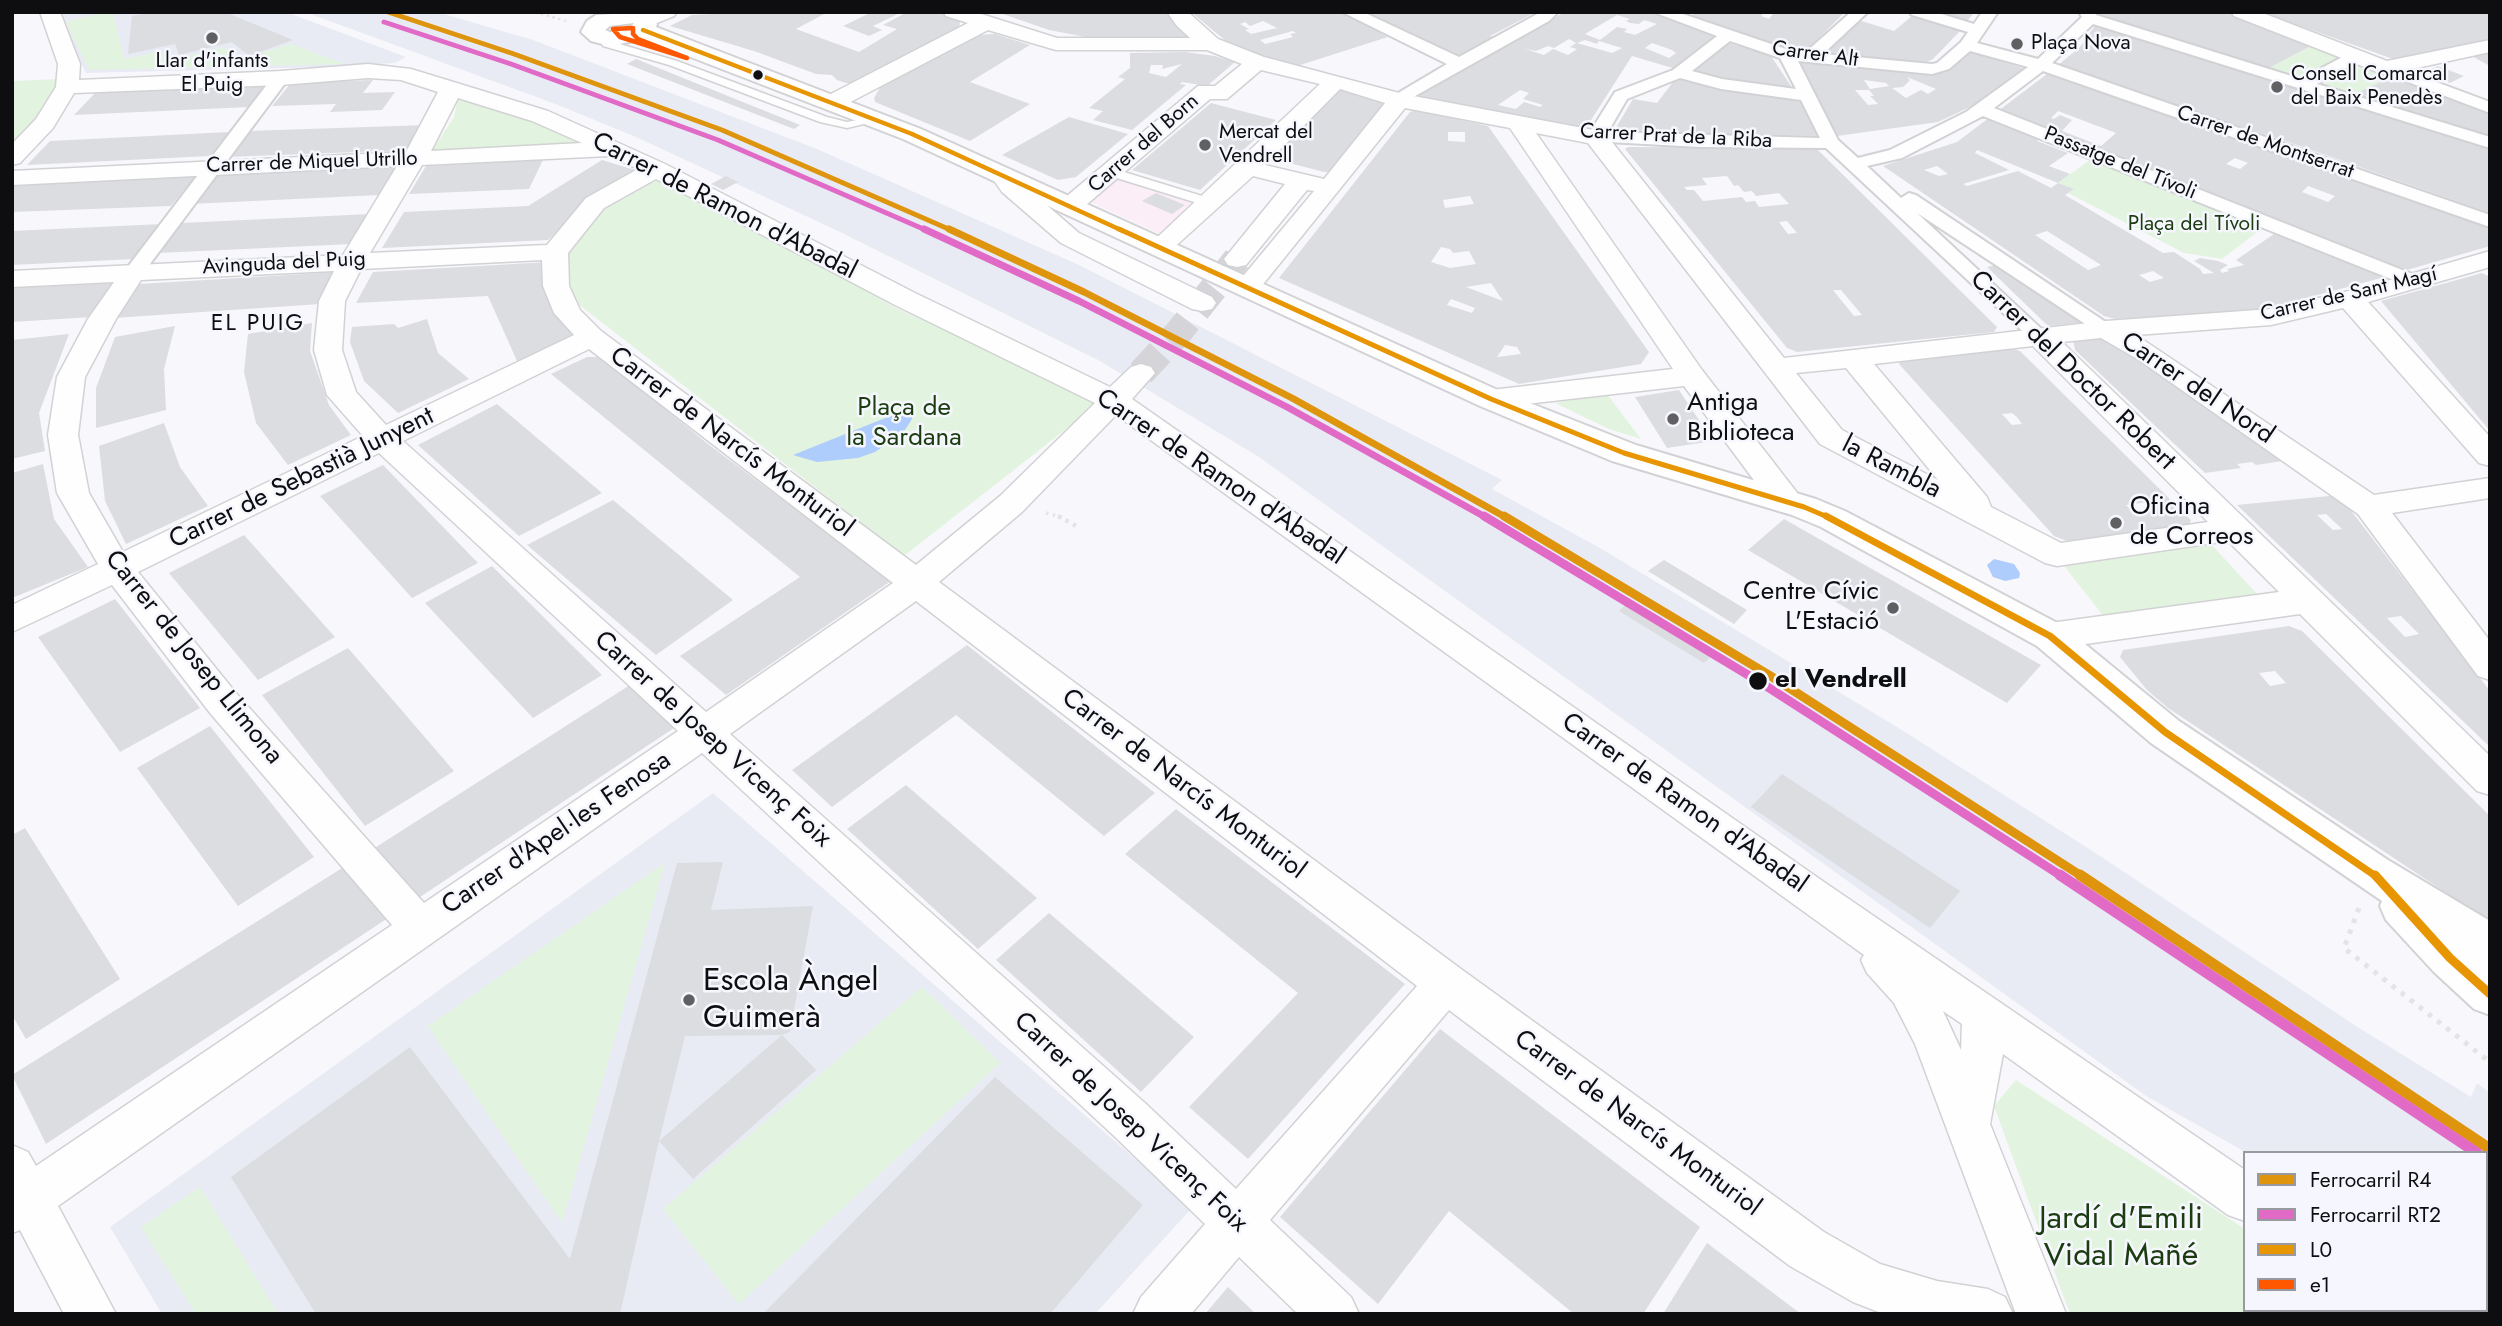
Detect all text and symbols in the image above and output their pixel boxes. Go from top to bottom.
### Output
marker: Llar d'infants El Puig [204,30,220,46]
place label: Plaça Nova [2031,31,2131,57]
street label: Carrer Alt [1770,36,1860,74]
marker: Plaça Nova [2009,36,2025,52]
place label: Llar d'infants El Puig [156,49,268,99]
place label: Consell Comarcal del Baix Penedès [2291,62,2447,112]
unlabelled marker [751,68,765,82]
marker: Consell Comarcal del Baix Penedès [2269,79,2285,95]
street label: Carrer del Born [1084,89,1204,199]
street label: Carrer de Montserrat [2173,101,2357,185]
street label: Carrer Prat de la Riba [1579,119,1773,155]
place label: Mercat del Vendrell [1219,120,1313,170]
street label: Passatge del Tívoli [2040,122,2200,206]
street label: Carrer de Ramon d'Abadal [586,127,862,287]
marker: Mercat del Vendrell [1197,137,1213,153]
street label: Carrer de Miquel Utrillo [206,147,418,179]
park label: Plaça del Tívoli [2128,212,2260,238]
street label: Avinguda del Puig [202,247,366,281]
street label: Carrer de Sant Magí [2258,262,2440,328]
street label: Carrer del Doctor Robert [1963,265,2181,477]
district label: EL PUIG [212,310,304,338]
street label: Carrer del Nord [2115,326,2279,452]
street label: Carrer de Narcís Monturiol [603,341,859,545]
street label: Carrer de Ramon d'Abadal [1090,383,1350,573]
place label: Antiga Biblioteca [1687,388,1795,450]
park label: Plaça de la Sardana [846,393,962,454]
street label: Carrer de Sebastià Junyent [165,401,439,557]
marker: Antiga Biblioteca [1665,411,1681,427]
street label: la Rambla [1836,430,1946,506]
place label: Oficina de Correos [2130,492,2254,554]
marker: Oficina de Correos [2108,515,2124,531]
street label: Carrer de Josep Llimona [97,545,289,771]
place label: Centre Cívic L'Estació [1743,577,1879,638]
marker: Centre Cívic L'Estació [1885,600,1901,616]
street label: Carrer de Josep Vicenç Foix [587,625,837,855]
place label: el Vendrell [1775,665,1907,697]
marker: el Vendrell [1747,670,1769,692]
street label: Carrer de Narcís Monturiol [1055,683,1311,887]
street label: Carrer de Ramon d'Abadal [1555,707,1813,901]
street label: Carrer d'Apel·les Fenosa [437,746,677,922]
place label: Escola Àngel Guimerà [703,963,879,1038]
marker: Escola Àngel Guimerà [681,992,697,1008]
street label: Carrer de Josep Vicenç Foix [1007,1006,1253,1240]
street label: Carrer de Narcís Monturiol [1508,1024,1766,1224]
legend [2243,1151,2488,1312]
text: Ferrocarril R4 [2310,1165,2431,1195]
text: Ferrocarril RT2 [2310,1200,2441,1230]
park label: Jardí d'Emili Vidal Mañé [2039,1201,2203,1276]
text: L0 [2310,1235,2332,1265]
text: e1 [2310,1270,2330,1300]

